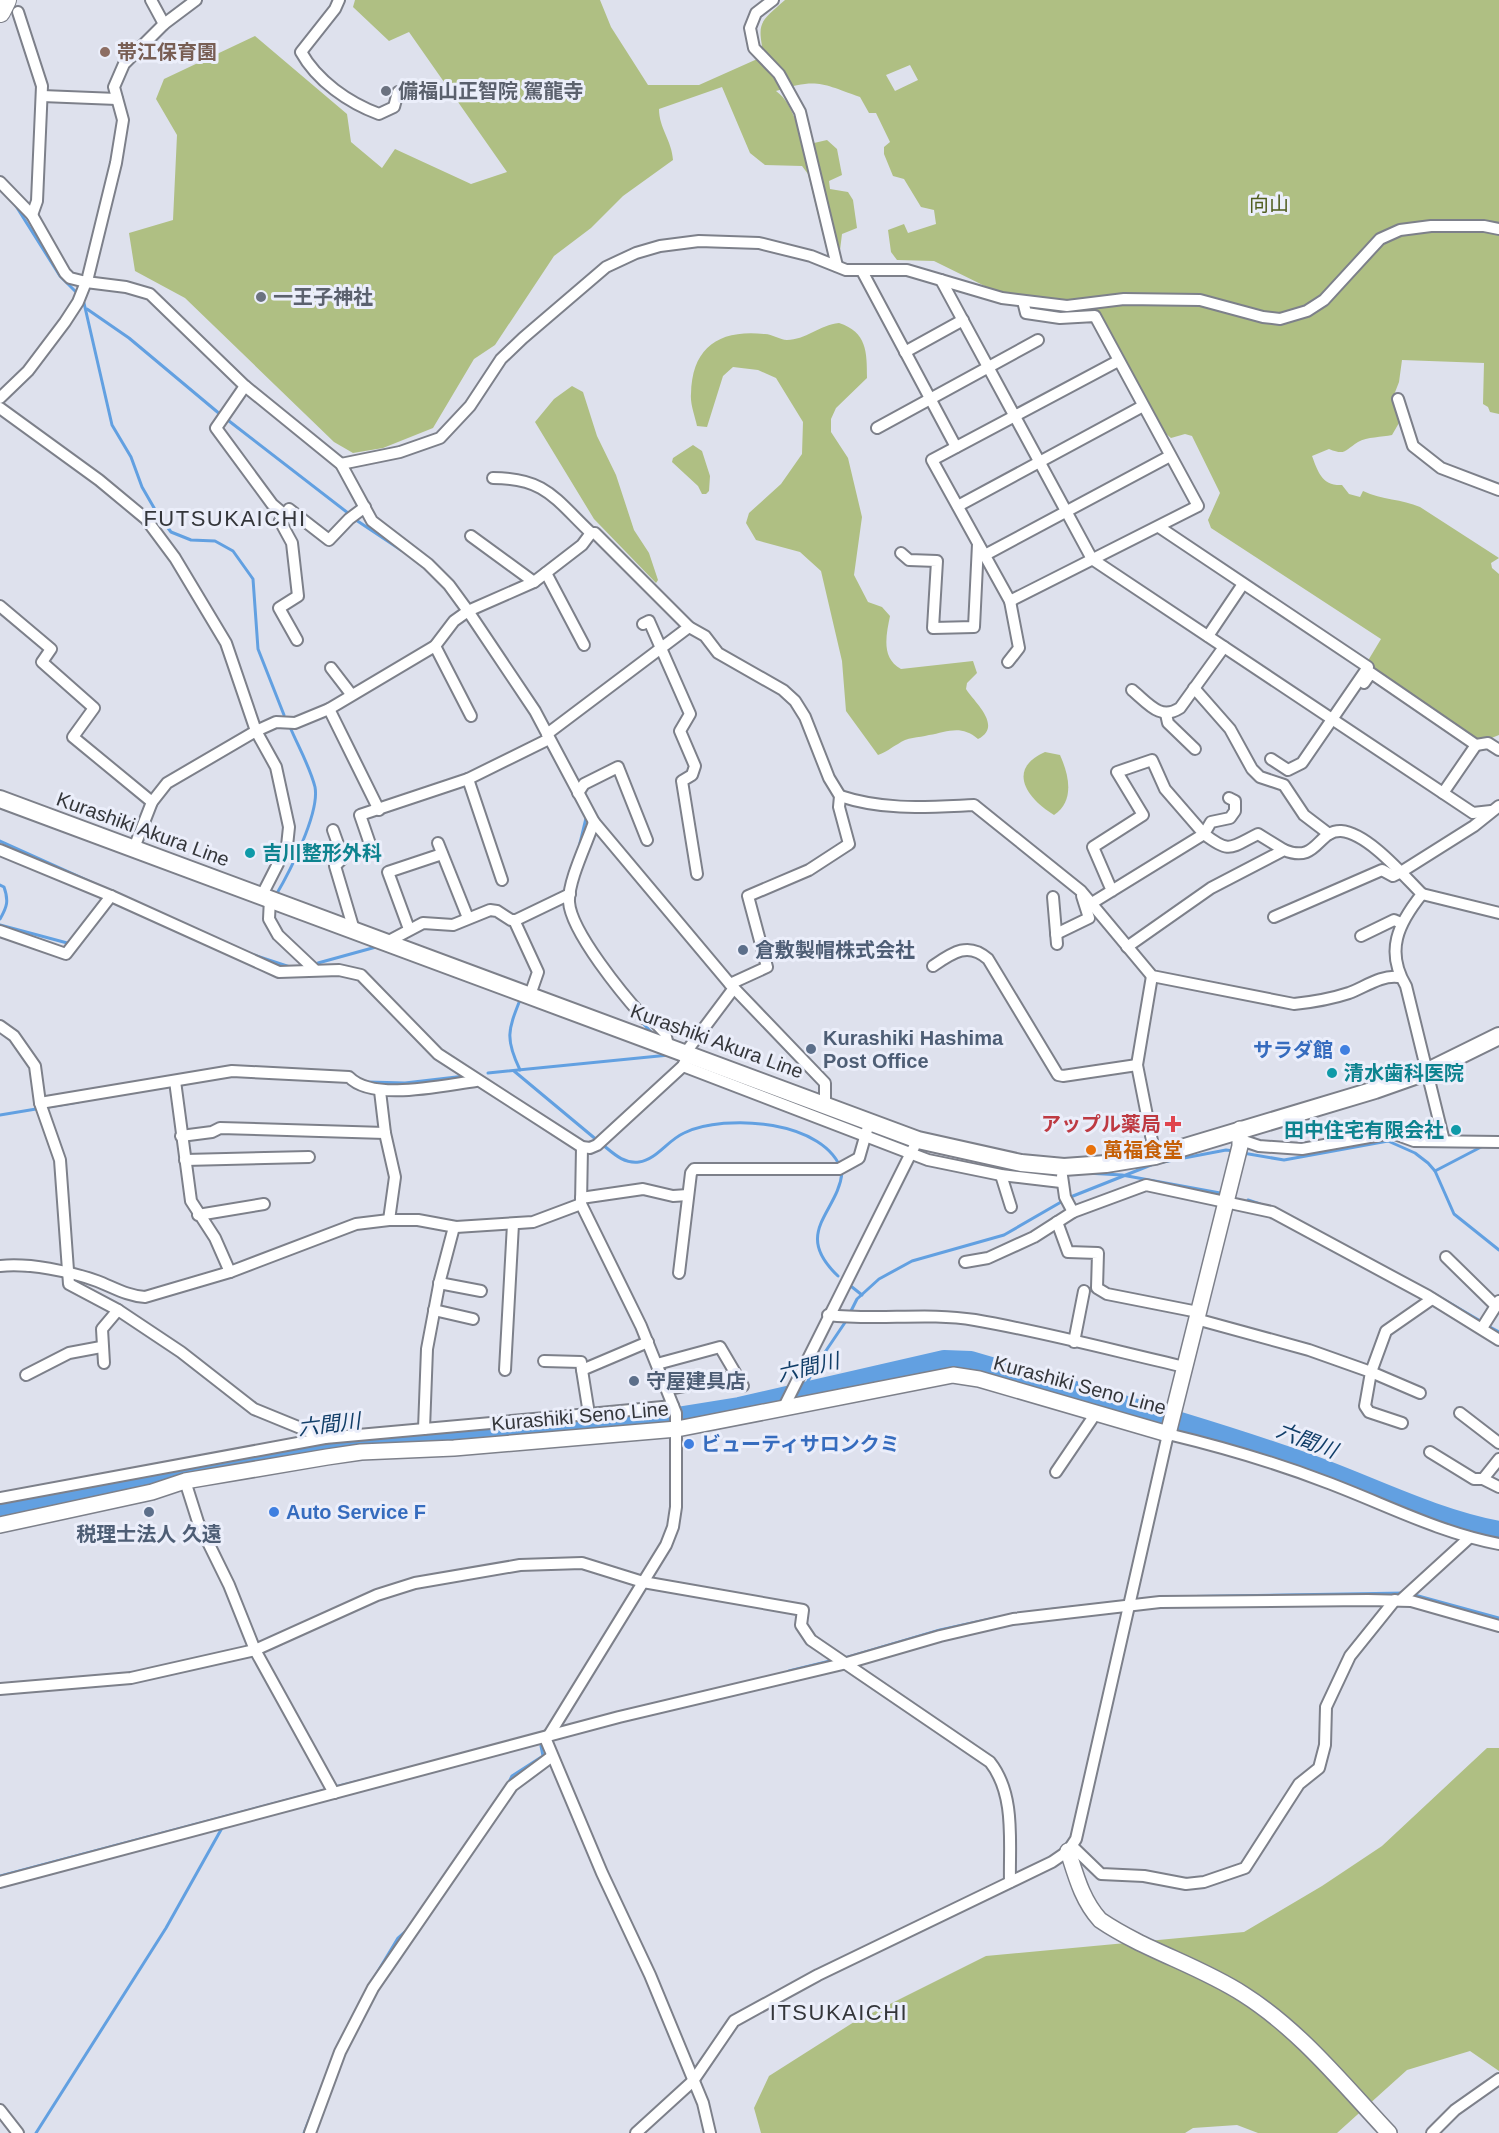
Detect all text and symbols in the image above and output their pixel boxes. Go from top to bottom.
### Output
place label: 帯江保育園 [117,41,217,63]
marker: 帯江保育園 [98,45,112,59]
place label: 備福山正智院 駕龍寺 [398,80,584,102]
marker: 備福山正智院 駕龍寺 [379,84,393,98]
park label: 向山 [1249,193,1289,215]
place label: 一王子神社 [273,286,373,308]
marker: 一王子神社 [254,290,268,304]
district label: FUTSUKAICHI [143,506,307,531]
street label: Kurashiki Akura Line [54,787,232,871]
place label: 吉川整形外科 [262,842,382,864]
marker: 吉川整形外科 [243,846,257,860]
place label: 倉敷製帽株式会社 [755,939,915,961]
marker: 倉敷製帽株式会社 [736,943,750,957]
street label: Kurashiki Akura Line [628,999,806,1083]
place label: Kurashiki Hashima Post Office [823,1027,1004,1072]
place label: サラダ館 [1253,1039,1333,1061]
marker: Kurashiki Hashima Post Office [804,1042,818,1056]
marker: サラダ館 [1338,1043,1352,1057]
place label: 清水歯科医院 [1344,1062,1464,1084]
marker: 清水歯科医院 [1325,1066,1339,1080]
place label: アップル薬局 [1041,1113,1161,1135]
marker: アップル薬局 [1166,1117,1180,1131]
place label: 田中住宅有限会社 [1284,1119,1444,1141]
marker: 田中住宅有限会社 [1449,1123,1463,1137]
place label: 萬福食堂 [1103,1139,1183,1161]
marker: 萬福食堂 [1084,1143,1098,1157]
water label: 六間川 [775,1348,843,1385]
street label: Kurashiki Seno Line [991,1351,1169,1419]
place label: 守屋建具店 [646,1370,746,1392]
marker: 守屋建具店 [627,1374,641,1388]
street label: Kurashiki Seno Line [490,1397,670,1435]
water label: 六間川 [296,1409,364,1439]
water label: 六間川 [1273,1418,1342,1463]
place label: ビューティサロンクミ [701,1433,900,1455]
marker: ビューティサロンクミ [682,1437,696,1451]
place label: Auto Service F [286,1501,426,1523]
marker: 税理士法人 久遠 [142,1505,156,1519]
marker: Auto Service F [267,1505,281,1519]
place label: 税理士法人 久遠 [76,1523,222,1545]
district label: ITSUKAICHI [770,2000,908,2025]

